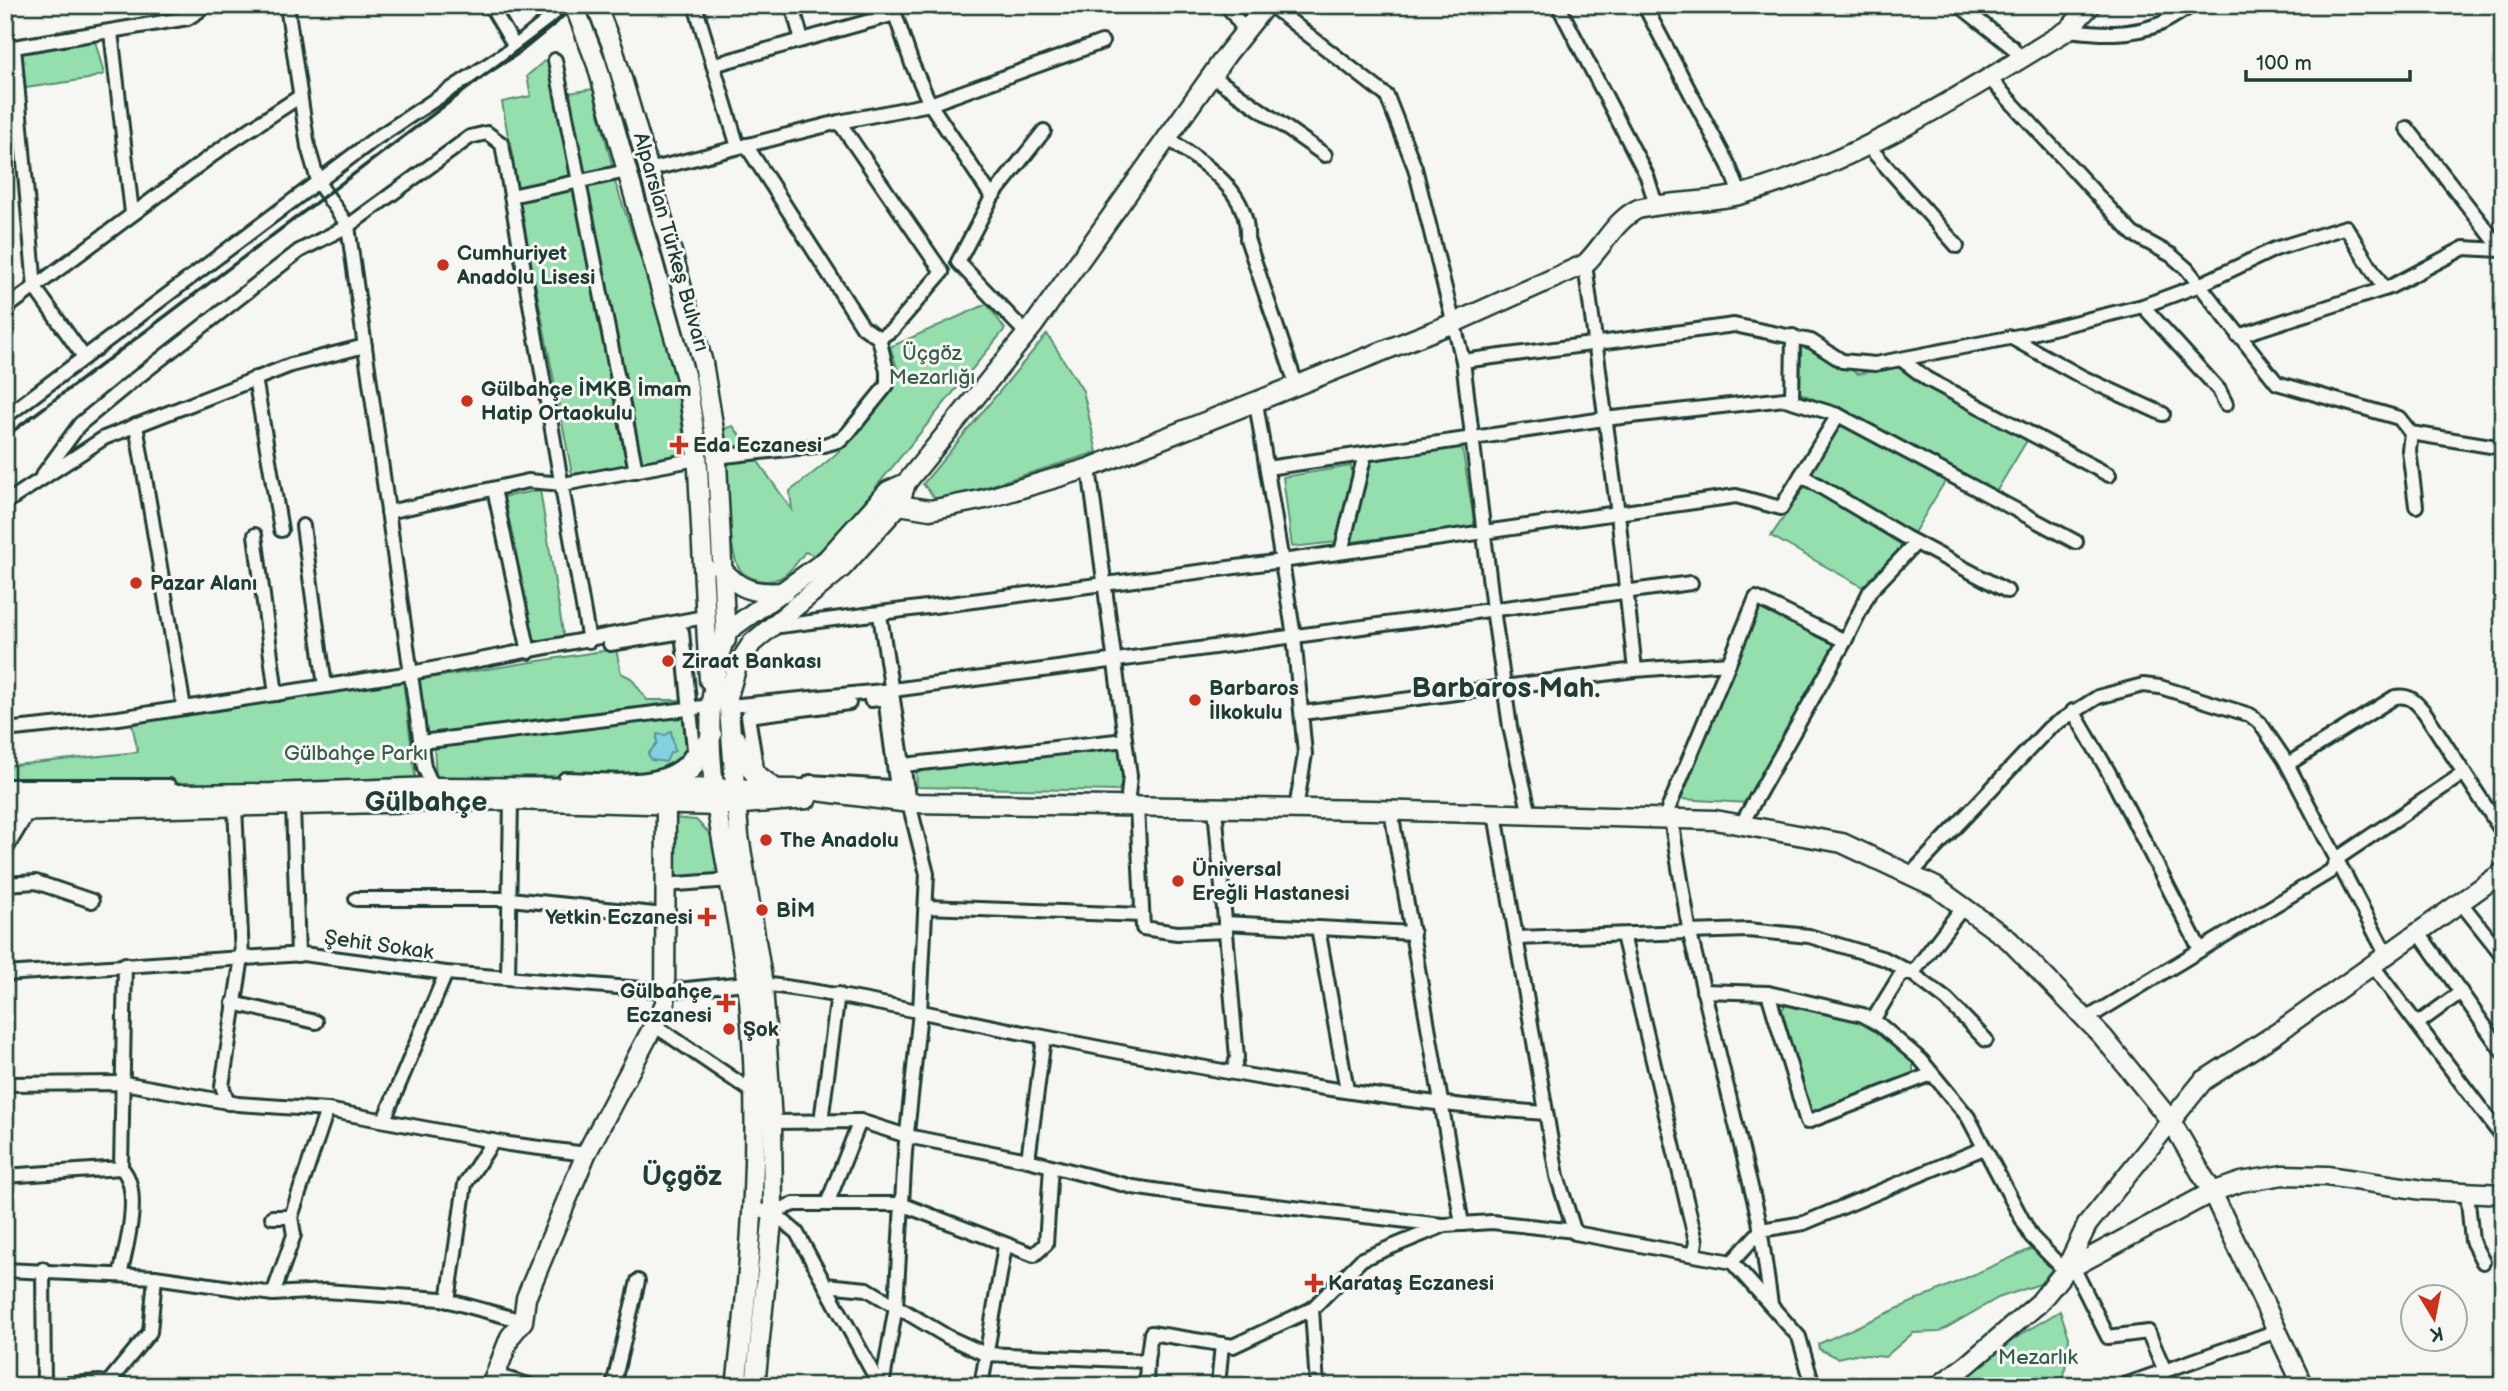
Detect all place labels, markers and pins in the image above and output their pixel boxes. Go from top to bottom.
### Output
place label: Cumhuriyet Anadolu Lisesi [456,241,595,290]
marker: Cumhuriyet Anadolu Lisesi [435,257,451,273]
place label: Gülbahçe İMKB İmam Hatip Ortaokulu [481,376,692,426]
marker: Gülbahçe İMKB İmam Hatip Ortaokulu [459,393,475,409]
place label: Eda Eczanesi [693,433,822,458]
marker: Eda Eczanesi [671,437,687,453]
place label: Pazar Alanı [150,571,257,596]
marker: Pazar Alanı [128,575,144,591]
place label: Ziraat Bankası [682,649,821,674]
marker: Ziraat Bankası [660,653,676,669]
place label: Barbaros İlkokulu [1209,676,1299,725]
marker: Barbaros İlkokulu [1187,692,1203,708]
place label: The Anadolu [780,828,899,853]
marker: The Anadolu [758,832,774,848]
place label: Üniversal Ereğli Hastanesi [1192,857,1350,906]
marker: Üniversal Ereğli Hastanesi [1170,873,1186,889]
place label: BİM [776,897,815,923]
marker: BİM [754,902,770,918]
place label: Yetkin Eczanesi [545,905,693,930]
marker: Yetkin Eczanesi [699,909,715,925]
place label: Gülbahçe Eczanesi [620,979,712,1028]
marker: Gülbahçe Eczanesi [718,995,734,1011]
place label: Şok [743,1017,779,1042]
marker: Şok [721,1021,737,1037]
place label: Karataş Eczanesi [1328,1271,1494,1296]
marker: Karataş Eczanesi [1306,1275,1322,1291]

